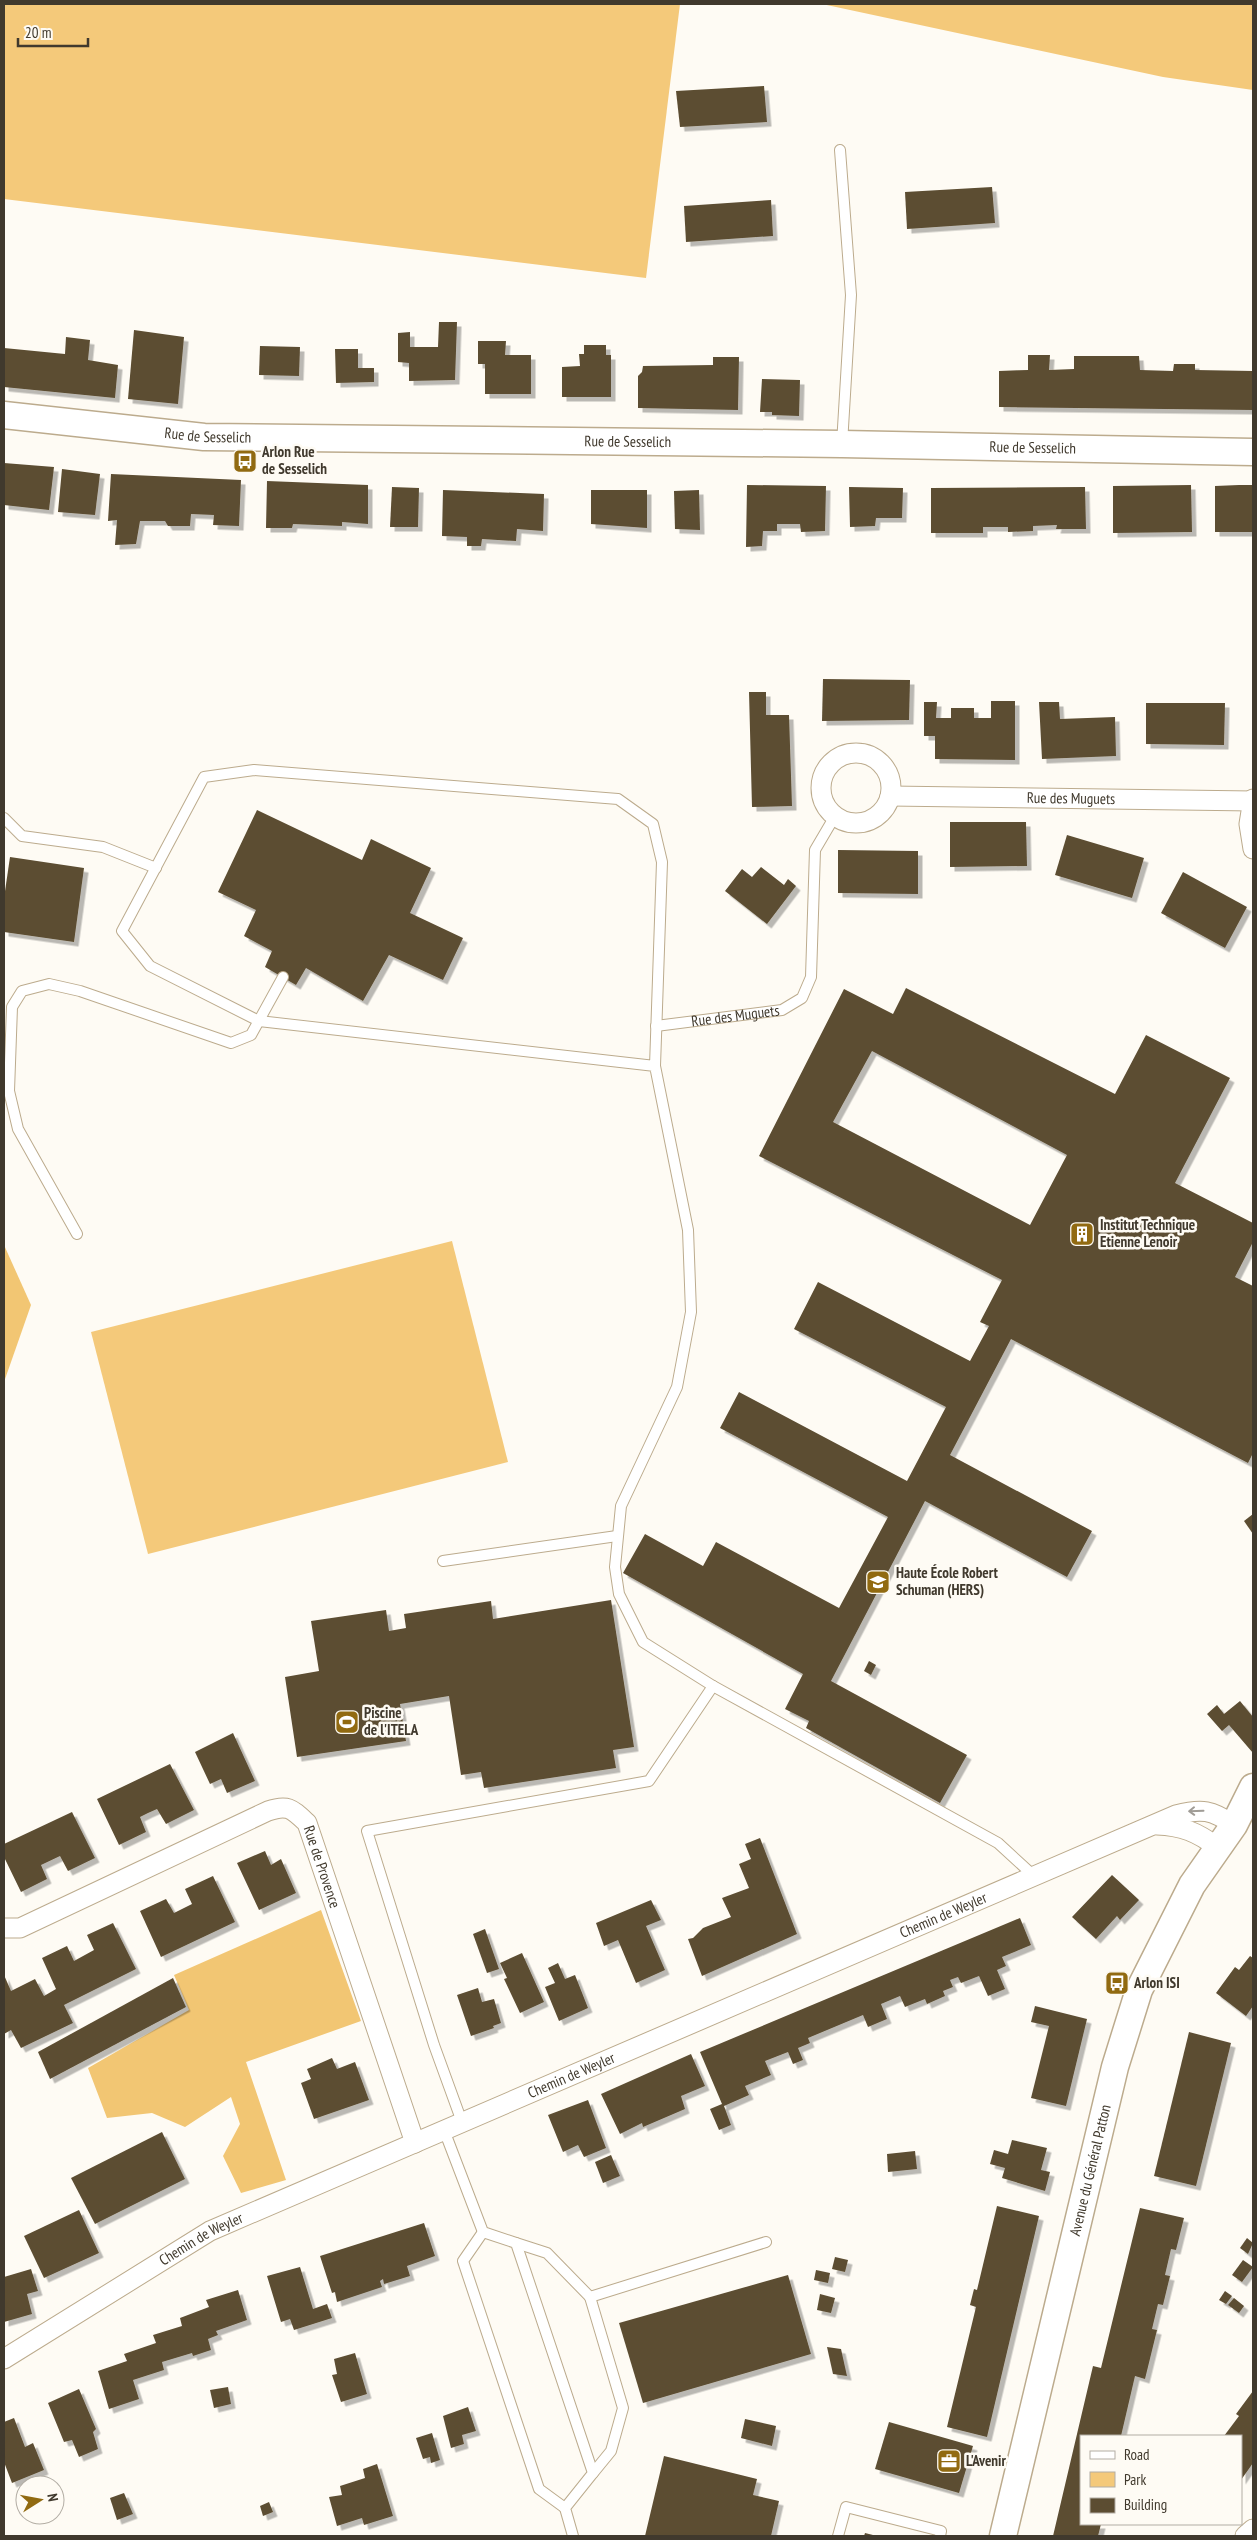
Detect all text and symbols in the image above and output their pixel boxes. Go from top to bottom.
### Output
scale bar [18,15,88,47]
text: 20 m [25,23,51,42]
street label: Rue de Sesselich [164,423,251,447]
street label: Rue de Sesselich [584,431,671,451]
street label: Rue de Sesselich [989,437,1076,458]
place label: Arlon Rue de Sesselich [261,442,327,478]
bus stop icon: Arlon Rue de Sesselich [232,448,258,474]
street label: Rue des Muguets [1027,788,1115,808]
street label: Rue des Muguets [690,1000,780,1030]
place label: Institut Technique Etienne Lenoir [1100,1215,1195,1251]
building icon: Institut Technique Etienne Lenoir [1069,1221,1095,1247]
place label: Haute École Robert Schuman (HERS) [896,1563,999,1599]
school or university icon: Haute École Robert Schuman (HERS) [865,1569,891,1595]
place label: Piscine de l'ITELA [364,1703,419,1739]
sports icon: Piscine de l'ITELA [334,1709,360,1735]
one-way arrow [1188,1807,1204,1816]
street label: Rue de Provence [300,1823,345,1910]
street label: Chemin de Weyler [897,1887,990,1942]
bus stop icon: Arlon ISI [1104,1970,1130,1996]
place label: Arlon ISI [1133,1973,1180,1992]
street label: Chemin de Weyler [525,2047,619,2102]
street label: Avenue du Général Patton [1065,2103,1115,2238]
street label: Chemin de Weyler [155,2208,247,2269]
legend [1080,2435,1242,2525]
text: Road [1124,2445,1150,2464]
office icon: L'Avenir [936,2448,962,2474]
place label: L'Avenir [966,2451,1006,2470]
text: Park [1124,2470,1146,2489]
north arrow [15,2475,65,2525]
text: N [43,2492,62,2503]
text: Building [1124,2495,1167,2514]

